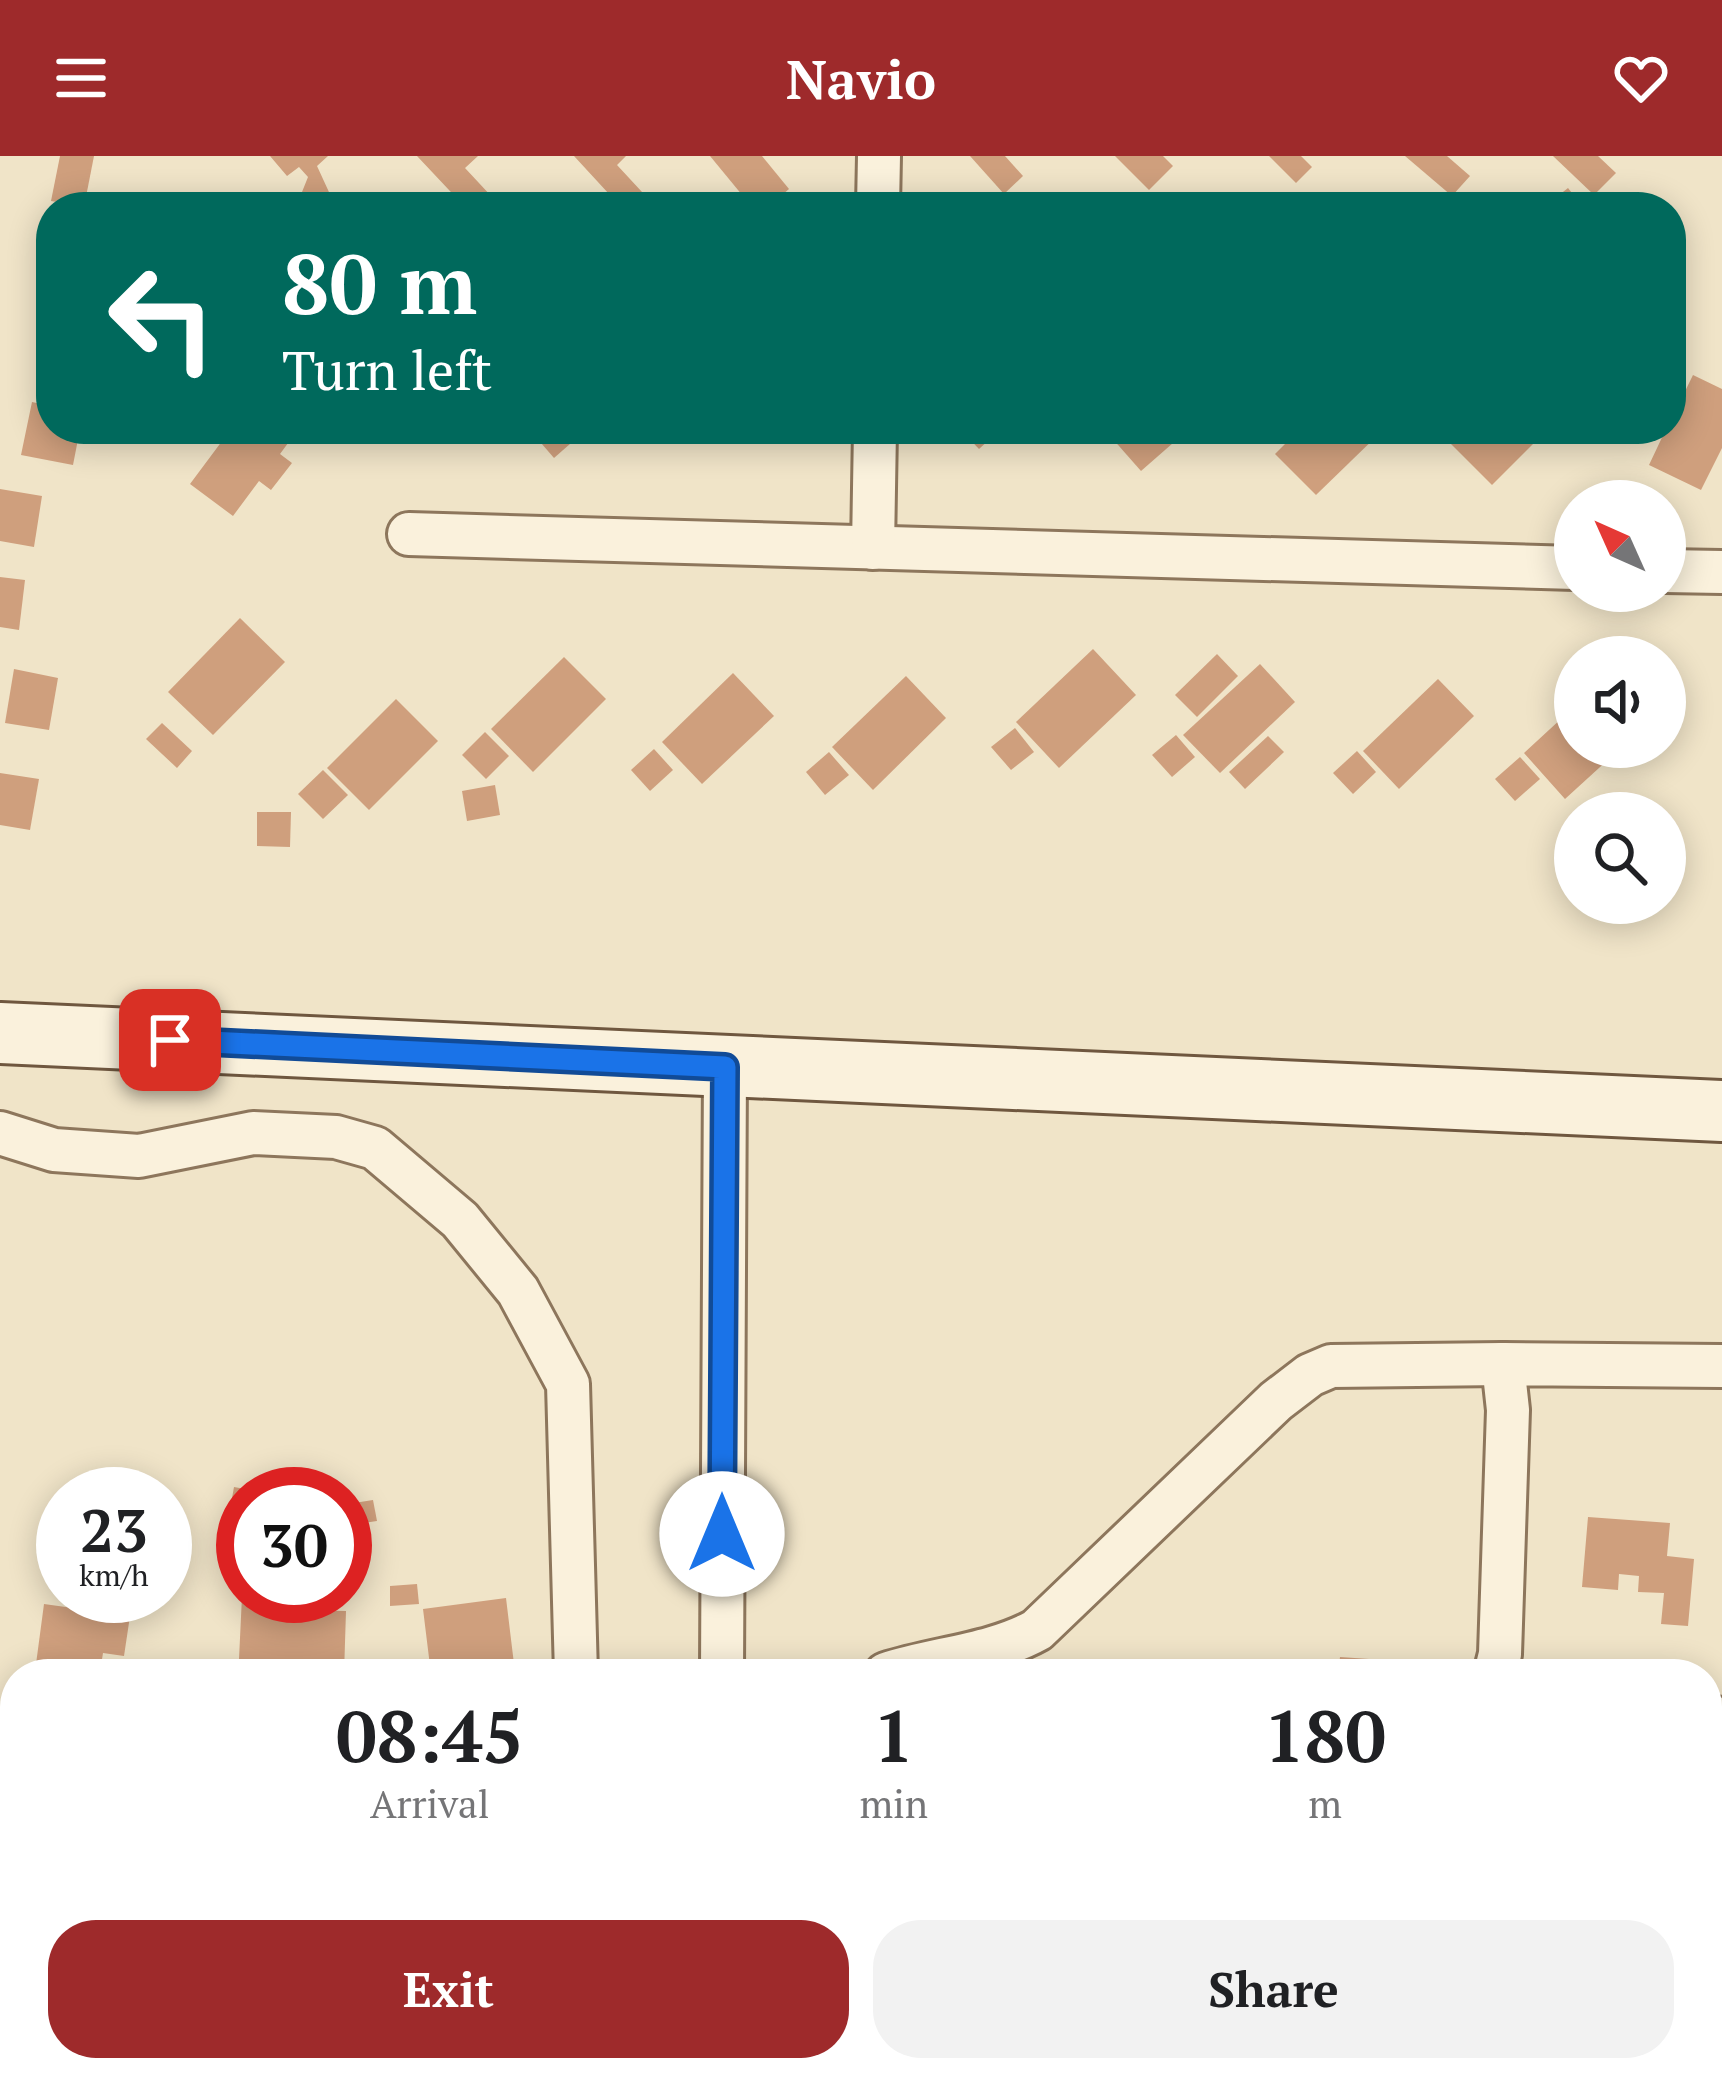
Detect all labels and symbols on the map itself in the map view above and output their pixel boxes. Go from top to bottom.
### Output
north arrow [1554,480,1686,612]
pin [119,989,221,1091]
speed limit sign: 30 [216,1467,372,1623]
position arrow [659,1471,785,1597]

